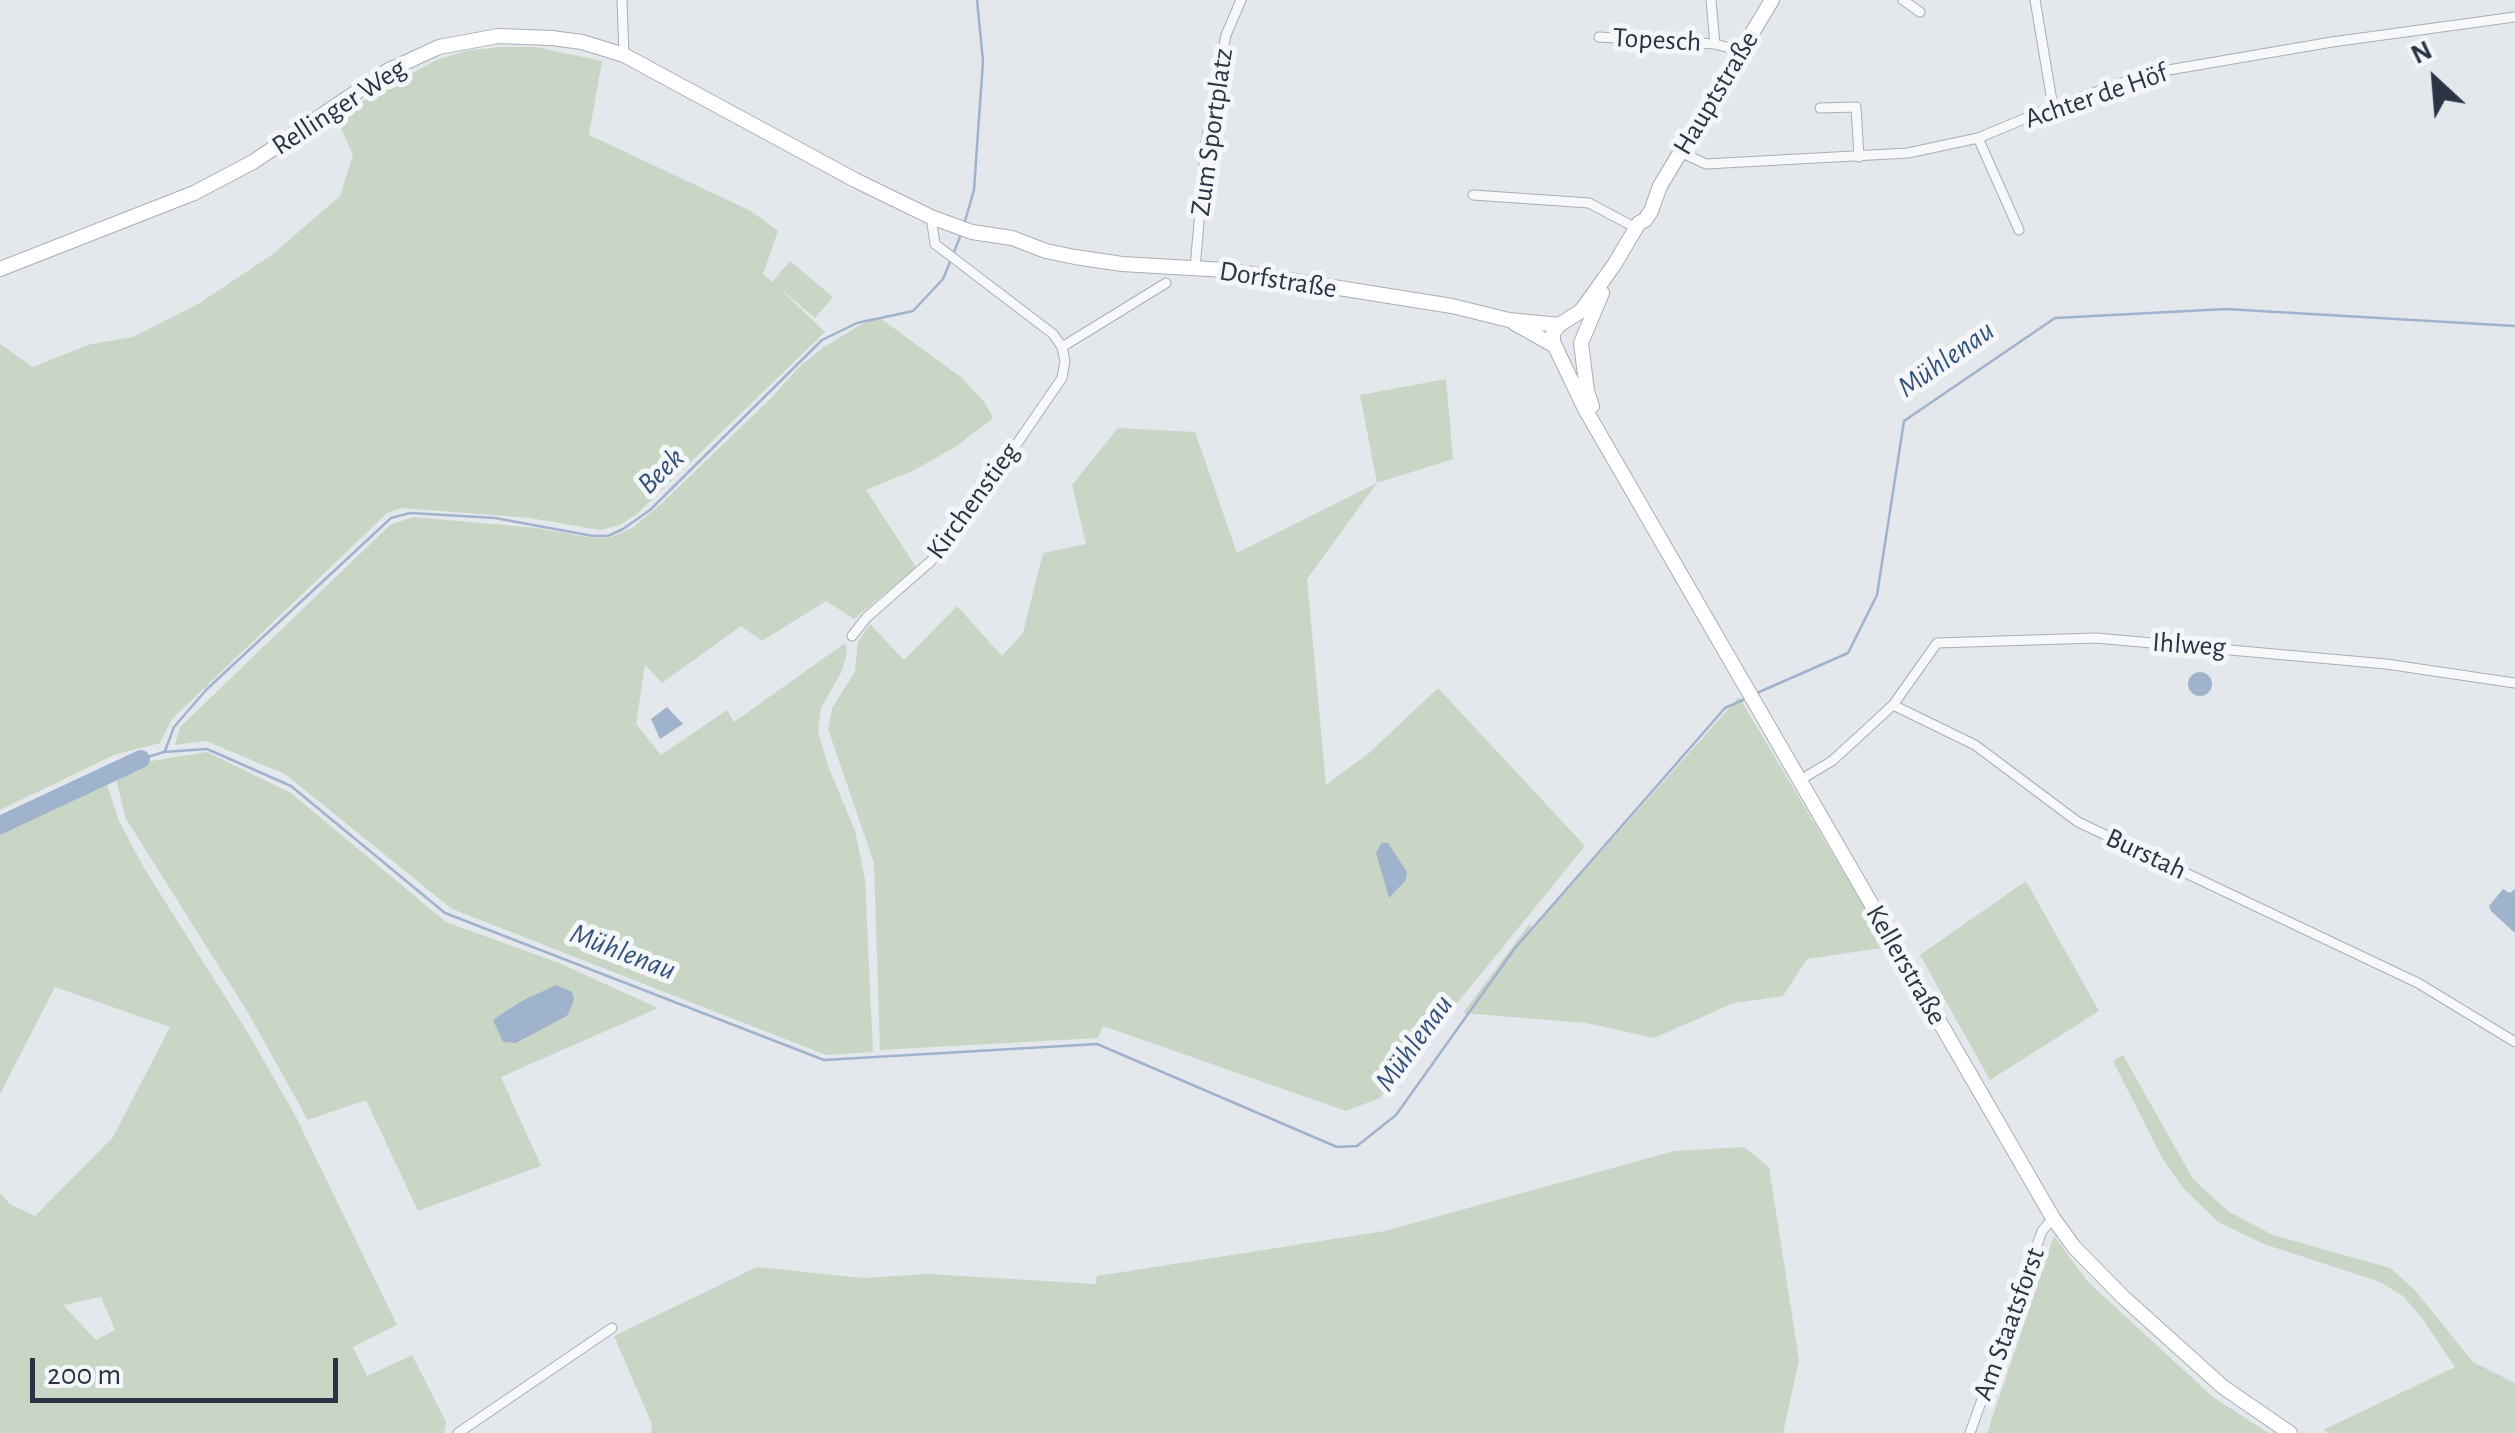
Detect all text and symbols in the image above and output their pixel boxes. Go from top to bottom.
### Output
street label: Topesch [1612,21,1702,59]
street label: Hauptstraße [1666,25,1766,161]
north arrow [2385,30,2485,130]
text: N [2407,36,2437,70]
street label: Zum Sportplatz [1184,46,1240,218]
street label: Rellinger Weg [266,51,412,163]
street label: Achter de Höf [2020,56,2172,136]
street label: Dorfstraße [1217,254,1339,306]
water label: Mühlenau [1891,313,2001,405]
street label: Kirchenstieg [919,436,1027,566]
water label: Beek [630,440,692,502]
street label: Ihlweg [2151,626,2227,664]
street label: Burstah [2100,821,2192,887]
street label: Kellerstraße [1858,899,1954,1031]
water label: Mühlenau [565,915,681,989]
water label: Mühlenau [1367,988,1461,1098]
street label: Am Staatsforst [1966,1243,2052,1405]
scale bar [35,1338,342,1400]
text: 200 m [47,1360,121,1390]

